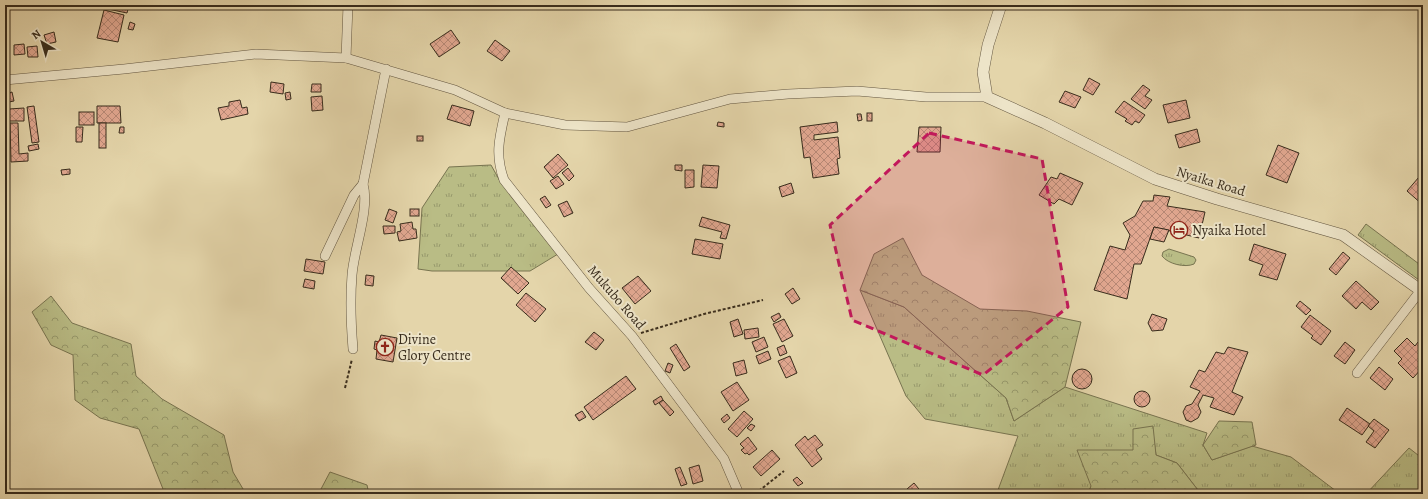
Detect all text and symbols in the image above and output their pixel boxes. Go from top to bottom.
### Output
north arrow [22,22,62,62]
text: N [28,26,44,43]
street label: Nyaika Road [1174,162,1248,201]
hotel icon: Nyaika Hotel [1169,220,1189,240]
place label: Nyaika Hotel [1192,221,1266,240]
street label: Mukubo Road [583,261,650,334]
place label: Divine Glory Centre [398,330,471,365]
church icon: Divine Glory Centre [375,337,395,357]

